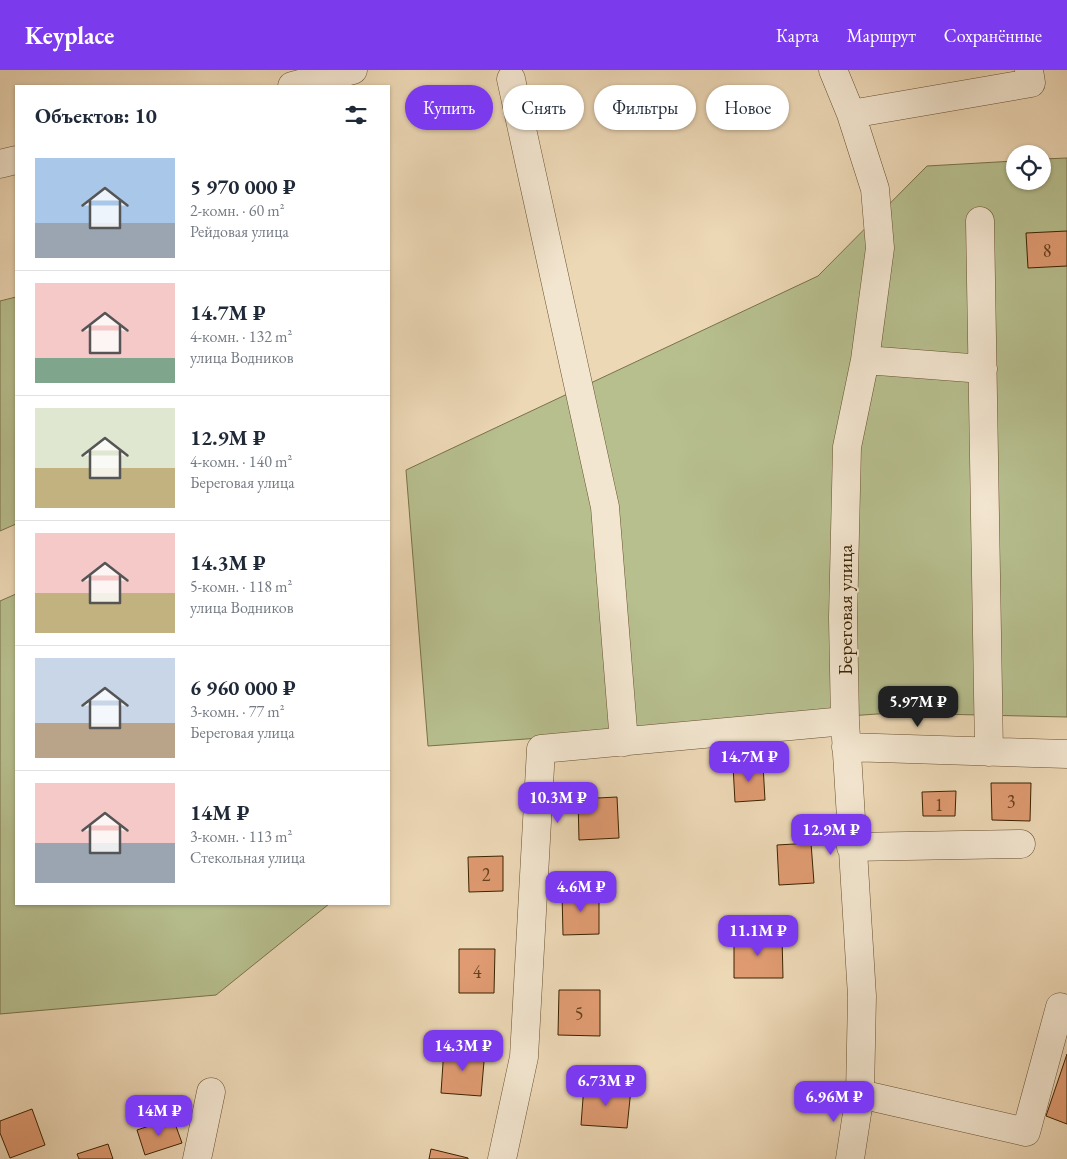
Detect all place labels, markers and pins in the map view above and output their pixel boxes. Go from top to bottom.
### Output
pin: 5.97M ₽ [872,686,964,728]
pin: 14.7M ₽ [703,740,795,783]
pin: 10.3M ₽ [512,782,604,824]
pin: 12.9M ₽ [785,814,877,856]
pin: 4.6M ₽ [540,870,622,913]
pin: 11.1M ₽ [712,914,804,957]
pin: 14.3M ₽ [417,1030,509,1072]
pin: 6.73M ₽ [560,1064,652,1107]
pin: 6.96M ₽ [788,1080,880,1123]
pin: 14M ₽ [124,1094,194,1137]

